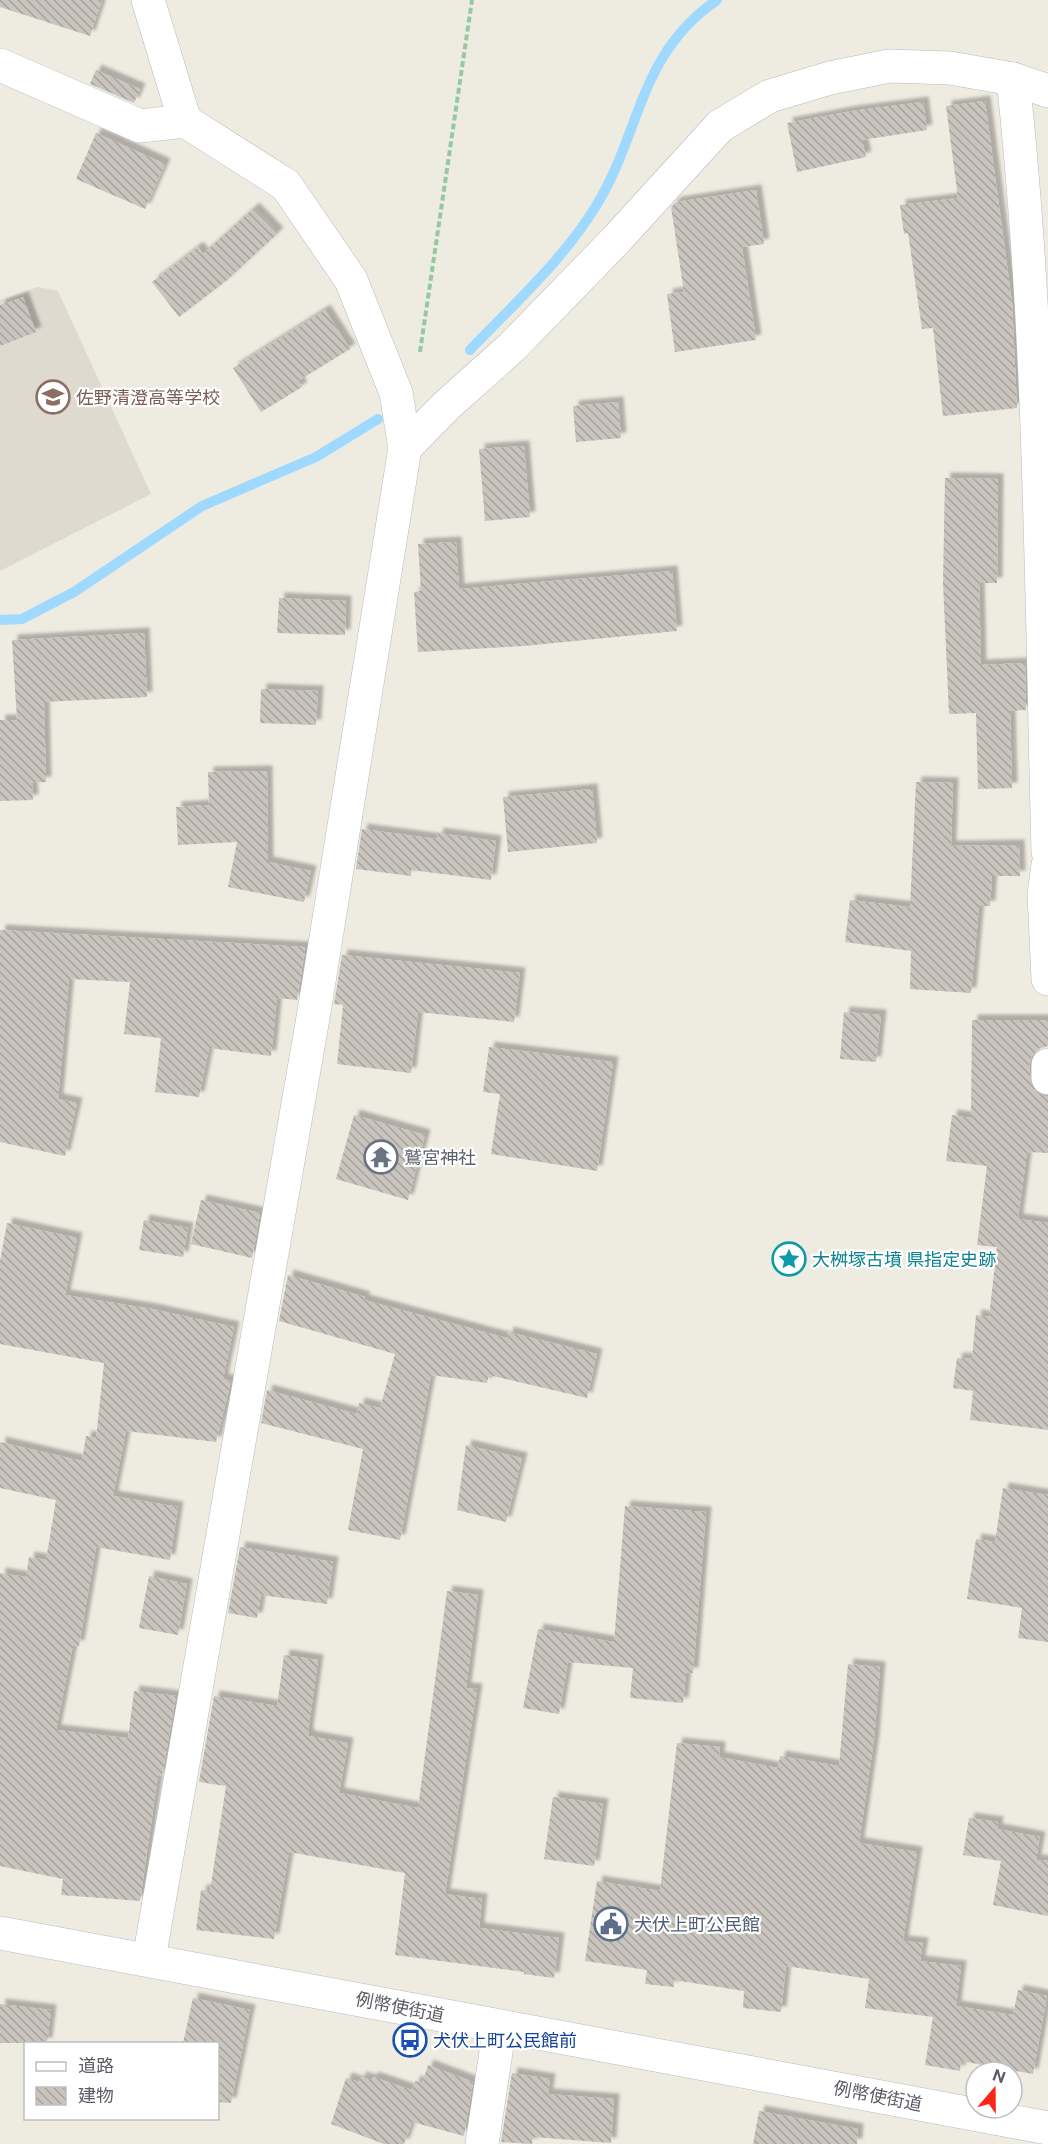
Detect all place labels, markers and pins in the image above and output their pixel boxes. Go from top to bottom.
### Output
school or university icon: 佐野清澄高等学校 [35,379,71,415]
place label: 佐野清澄高等学校 [76,387,220,408]
temple icon: 鷲宮神社 [363,1139,399,1175]
place label: 鷲宮神社 [404,1147,476,1168]
place icon: 大桝塚古墳 県指定史跡 [771,1241,807,1277]
place label: 大桝塚古墳 県指定史跡 [812,1249,996,1270]
public building icon: 犬伏上町公民館 [593,1906,629,1942]
place label: 犬伏上町公民館 [634,1914,760,1935]
bus stop icon: 犬伏上町公民館前 [392,2022,428,2058]
place label: 犬伏上町公民館前 [433,2030,577,2051]

